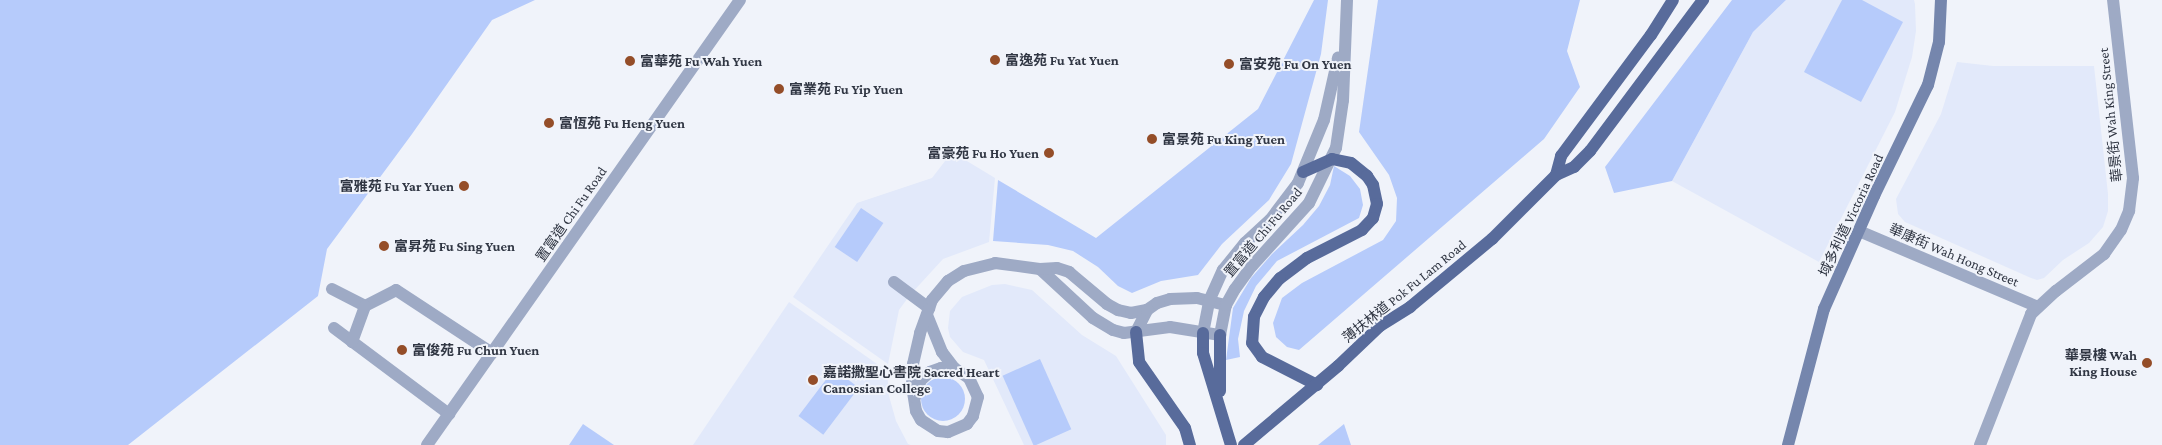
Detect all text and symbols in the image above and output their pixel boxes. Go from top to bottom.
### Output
street label: 華景街 Wah King Street [2095,47,2125,183]
place label: 富逸苑 Fu Yat Yuen [1005,52,1119,68]
place label: 富華苑 Fu Wah Yuen [640,53,762,69]
marker: 富逸苑 Fu Yat Yuen [989,54,1001,66]
marker: 富華苑 Fu Wah Yuen [624,55,636,67]
place label: 富安苑 Fu On Yuen [1239,56,1352,72]
marker: 富安苑 Fu On Yuen [1223,58,1235,70]
place label: 富業苑 Fu Yip Yuen [789,81,903,97]
marker: 富業苑 Fu Yip Yuen [773,83,785,95]
place label: 富恆苑 Fu Heng Yuen [559,115,685,131]
marker: 富恆苑 Fu Heng Yuen [543,117,555,129]
place label: 富景苑 Fu King Yuen [1162,131,1285,147]
marker: 富景苑 Fu King Yuen [1146,133,1158,145]
place label: 富豪苑 Fu Ho Yuen [927,145,1039,161]
marker: 富豪苑 Fu Ho Yuen [1043,147,1055,159]
street label: 域多利道 Victoria Road [1815,151,1887,279]
street label: 置富道 Chi Fu Road [532,163,610,265]
place label: 富雅苑 Fu Yar Yuen [340,178,454,194]
marker: 富雅苑 Fu Yar Yuen [458,180,470,192]
street label: 置富道 Chi Fu Road [1221,184,1305,280]
street label: 華康街 Wah Hong Street [1887,220,2021,290]
street label: 薄扶林道 Pok Fu Lam Road [1339,236,1469,346]
place label: 富昇苑 Fu Sing Yuen [394,238,515,254]
marker: 富昇苑 Fu Sing Yuen [378,240,390,252]
place label: 富俊苑 Fu Chun Yuen [412,342,539,358]
marker: 富俊苑 Fu Chun Yuen [396,344,408,356]
place label: 華景樓 Wah King House [2065,347,2137,380]
marker: 華景樓 Wah King House [2141,357,2153,369]
place label: 嘉諾撒聖心書院 Sacred Heart Canossian College [823,364,999,397]
marker: 嘉諾撒聖心書院 Sacred Heart Canossian College [807,374,819,386]

